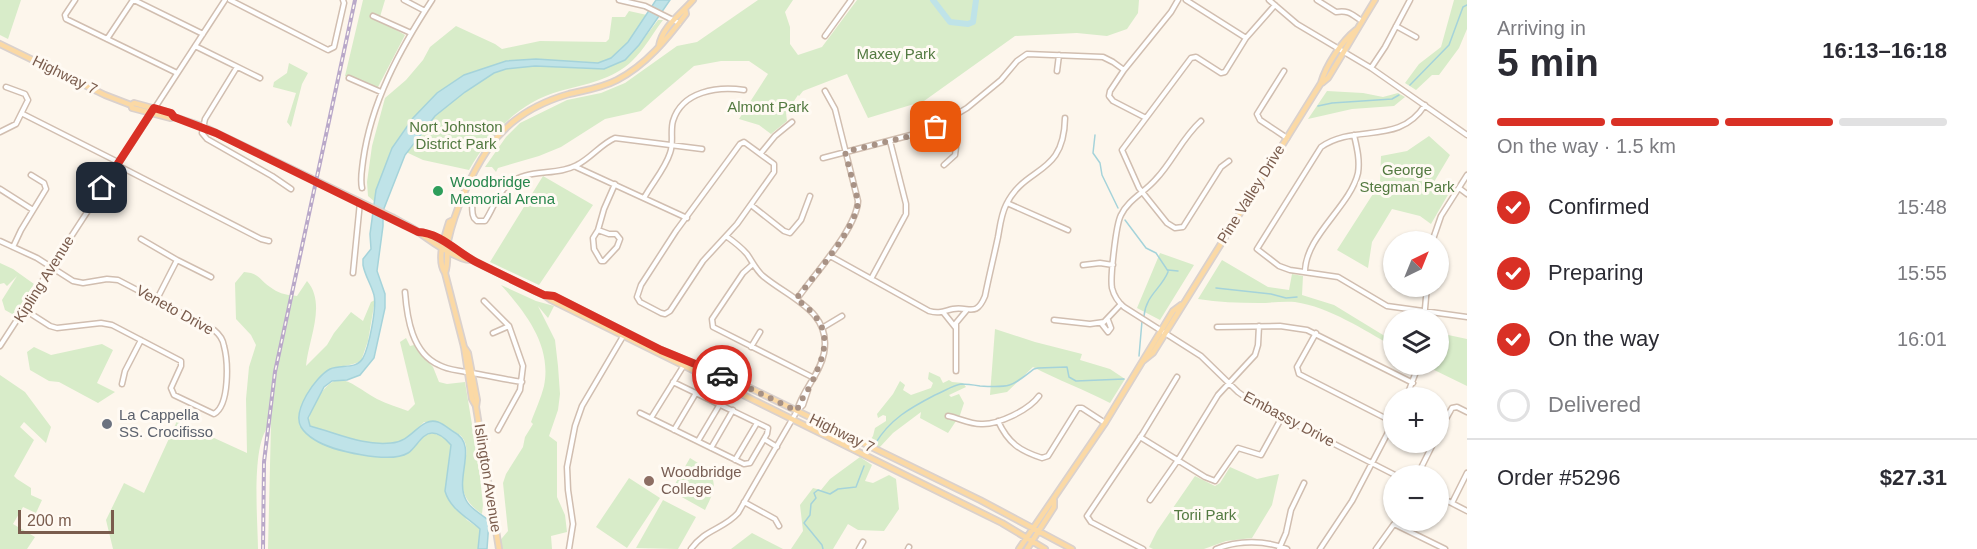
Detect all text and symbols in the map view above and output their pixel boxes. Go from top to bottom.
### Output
text: Arriving in [1497,17,1586,39]
text: 16:13–16:18 [1822,38,1947,63]
text: 5 min [1497,41,1599,84]
park label: Maxey Park [856,45,936,62]
street label: Highway 7 [30,52,100,98]
park label: Almont Park [727,98,809,115]
pin [910,101,961,152]
icon: bag [919,110,952,143]
park label: Nort Johnston District Park [409,118,503,152]
text: On the way · 1.5 km [1497,135,1676,157]
street label: Pine Valley Drive [1213,141,1288,246]
park label: George Stegman Park [1359,161,1455,195]
pin [76,162,127,213]
icon: home [85,171,118,204]
place label: Woodbridge Memorial Arena [450,173,556,207]
marker: Woodbridge Memorial Arena [431,184,445,198]
icon: check [1497,191,1530,224]
text: Confirmed [1548,194,1649,219]
text: 15:48 [1897,196,1947,218]
north arrow [1383,231,1449,297]
map controls [1383,231,1449,531]
street label: Kipling Avenue [10,232,77,325]
icon: check [1497,257,1530,290]
text: Preparing [1548,260,1643,285]
text: 15:55 [1897,262,1947,284]
street label: Veneto Drive [134,281,217,338]
button: layers [1383,309,1449,375]
icon: check [1497,323,1530,356]
text: On the way [1548,326,1659,351]
text: 16:01 [1897,328,1947,350]
courier [692,345,752,405]
icon: car [706,359,739,392]
street label: Embassy Drive [1241,387,1338,450]
button: + [1383,387,1449,453]
text: Delivered [1548,392,1641,417]
place label: La Cappella SS. Crocifisso [119,406,213,440]
street label: Highway 7 [807,410,877,456]
marker: La Cappella SS. Crocifisso [100,417,114,431]
street label: Islington Avenue [472,422,505,533]
place label: Woodbridge College [661,463,742,497]
button: − [1383,465,1449,531]
text: Order #5296 [1497,465,1621,490]
text: $27.31 [1880,465,1947,490]
marker: Woodbridge College [642,474,656,488]
park label: Torii Park [1174,506,1237,523]
scale bar [18,507,114,534]
text: 200 m [27,512,71,529]

